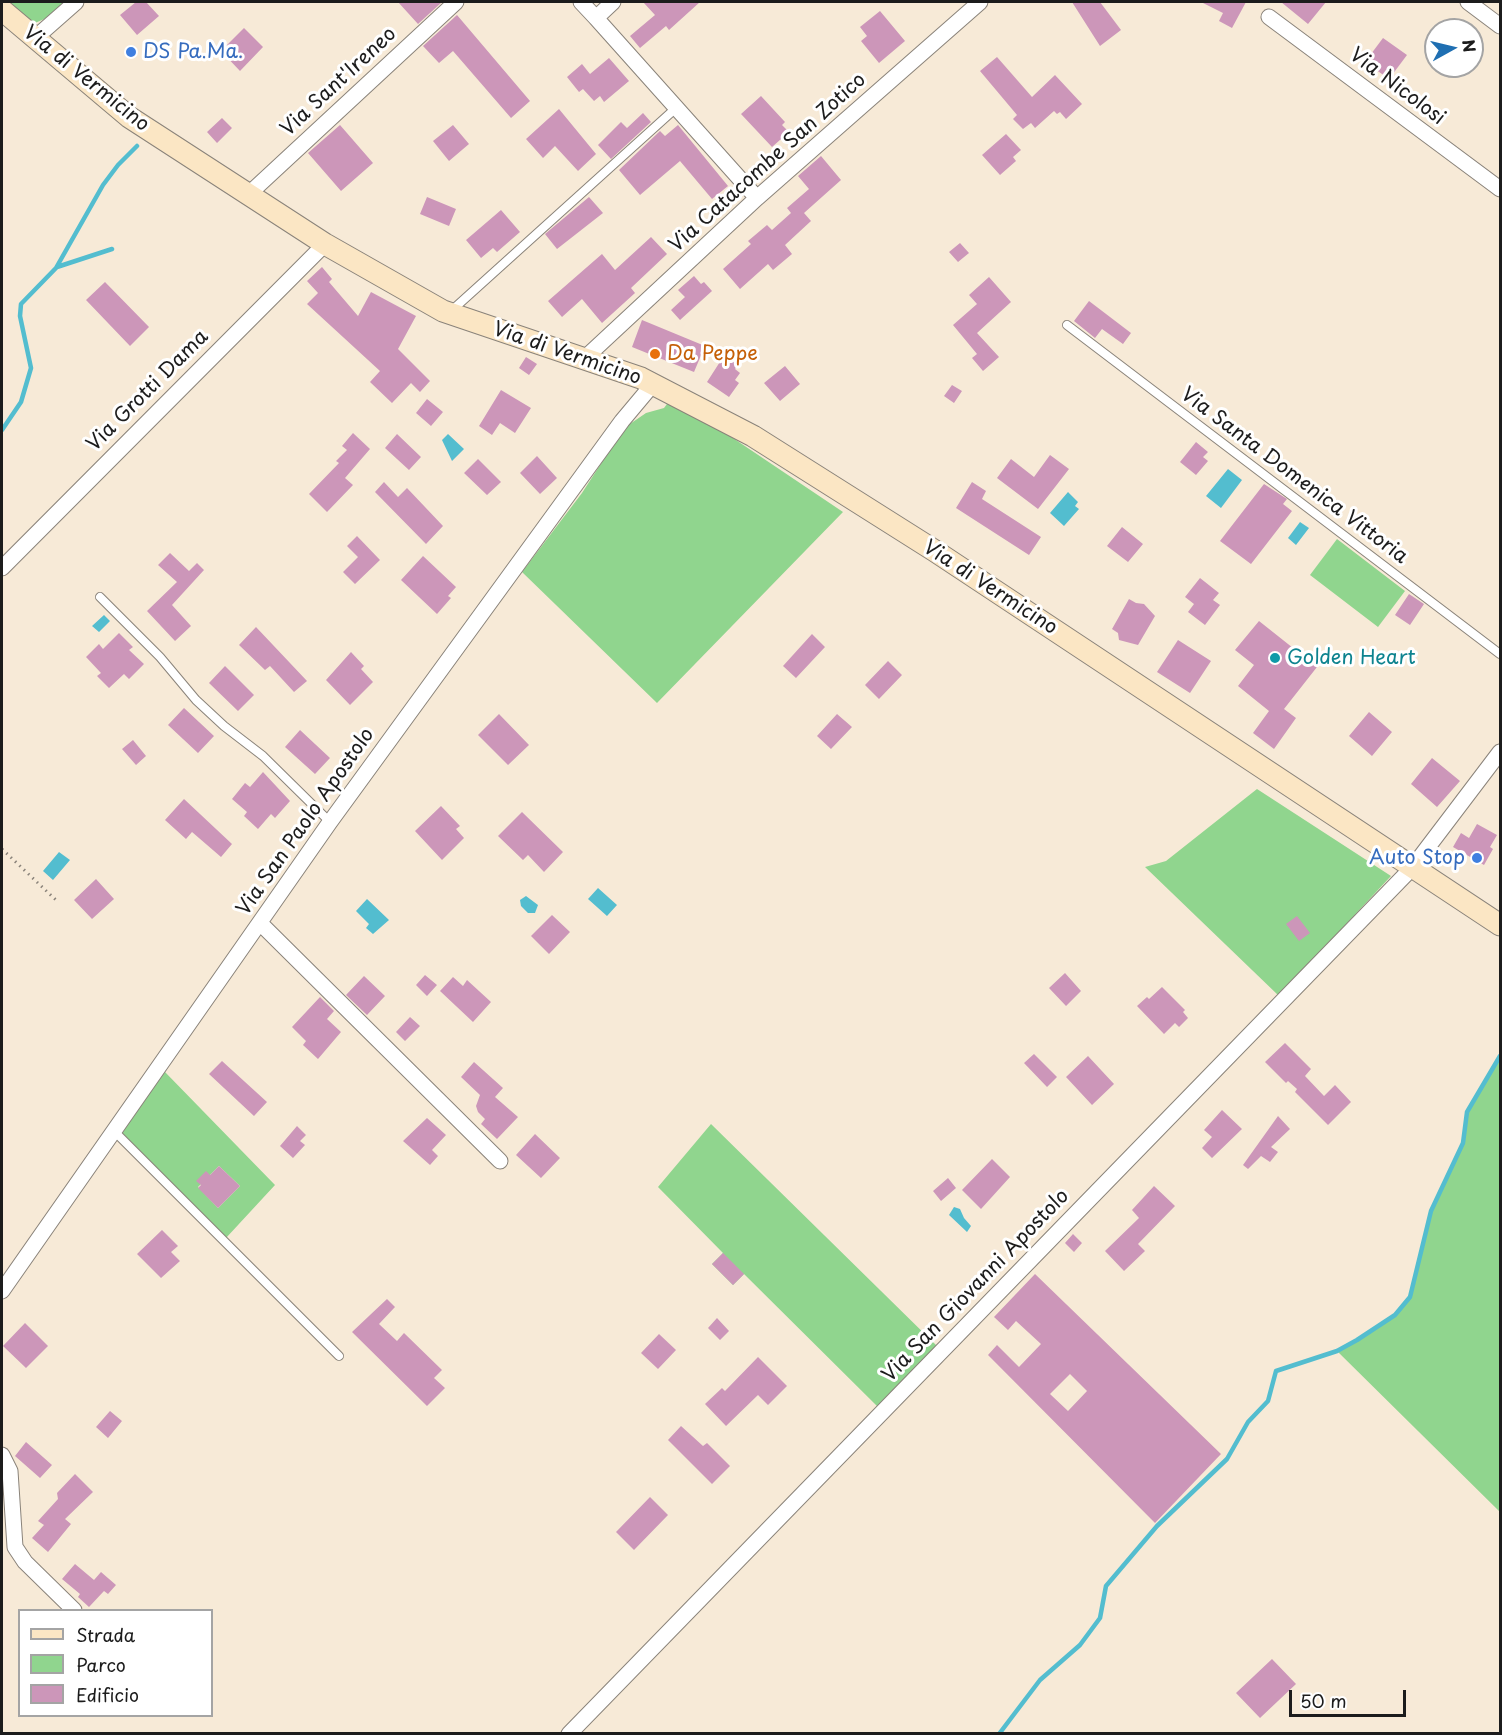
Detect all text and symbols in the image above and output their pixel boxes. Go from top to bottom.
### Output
north arrow [1424,18,1484,78]
street label: Via di Vermicino [18,21,154,137]
street label: Via Sant'Ireneo [276,22,402,142]
text: N [1457,38,1483,54]
place label: DS Pa.Ma. [143,40,243,64]
street label: Via Nicolosi [1345,43,1449,131]
marker: DS Pa.Ma. [124,45,138,59]
street label: Via Catacombe San Zotico [665,68,871,258]
street label: Via di Vermicino [490,317,644,391]
street label: Via Grotti Dama [82,325,214,457]
place label: Da Peppe [667,342,758,366]
marker: Da Peppe [648,347,662,361]
street label: Via Santa Domenica Vittoria [1176,383,1412,569]
street label: Via di Vermicino [918,536,1062,640]
place label: Golden Heart [1287,646,1416,670]
marker: Golden Heart [1268,651,1282,665]
street label: Via San Paolo Apostolo [232,724,380,920]
place label: Auto Stop [1369,846,1465,870]
marker: Auto Stop [1470,851,1484,865]
street label: Via San Giovanni Apostolo [878,1185,1074,1387]
legend [18,1609,213,1717]
text: Strada [76,1621,135,1648]
text: Parco [76,1651,126,1678]
scale bar [1292,1678,1409,1716]
text: Edificio [76,1681,139,1708]
text: 50 m [1300,1687,1347,1714]

